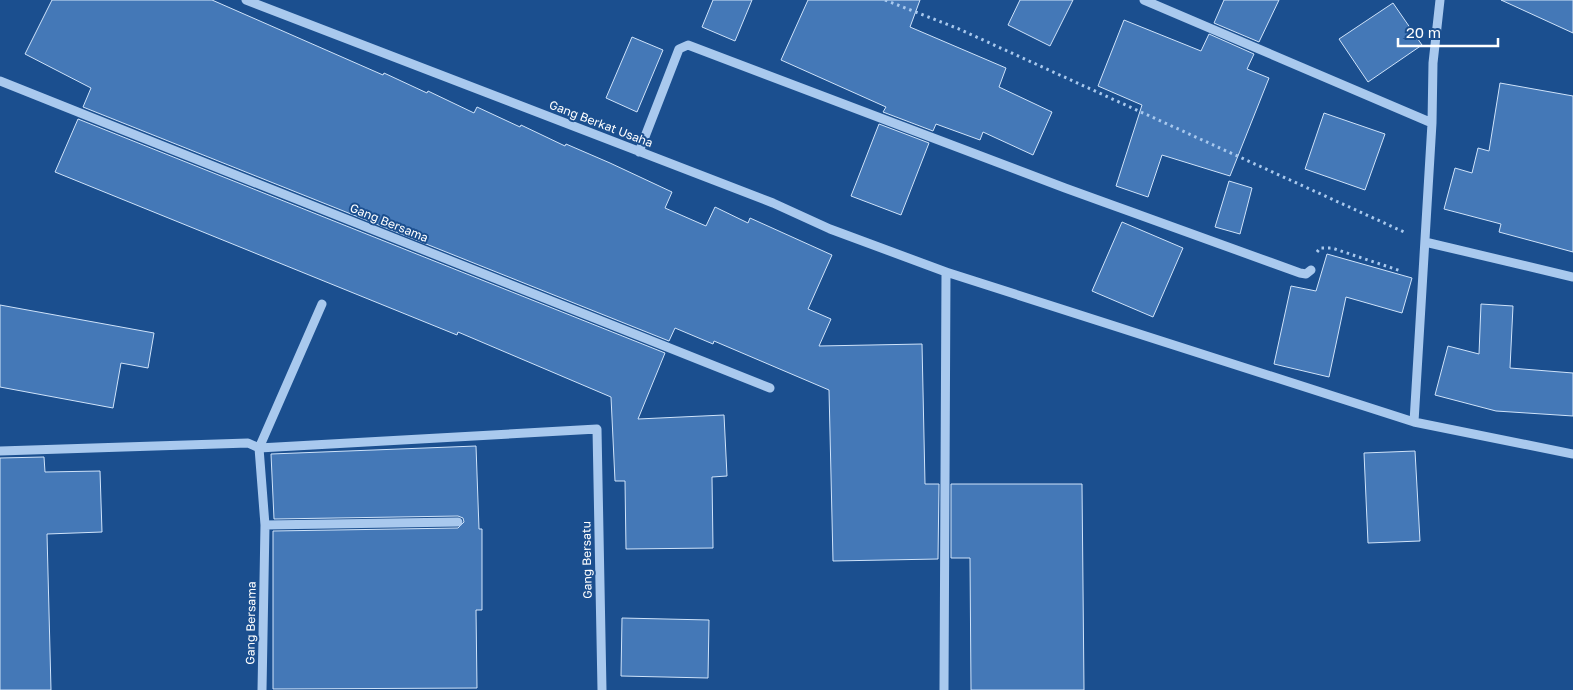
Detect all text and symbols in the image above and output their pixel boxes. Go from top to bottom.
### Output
scale bar [1398,15,1498,47]
text: 20 m [1406,23,1441,41]
street label: Gang Berkat Usaha [547,97,655,150]
street label: Gang Bersama [348,200,431,245]
street label: Gang Bersatu [578,521,595,599]
street label: Gang Bersama [242,581,259,665]

